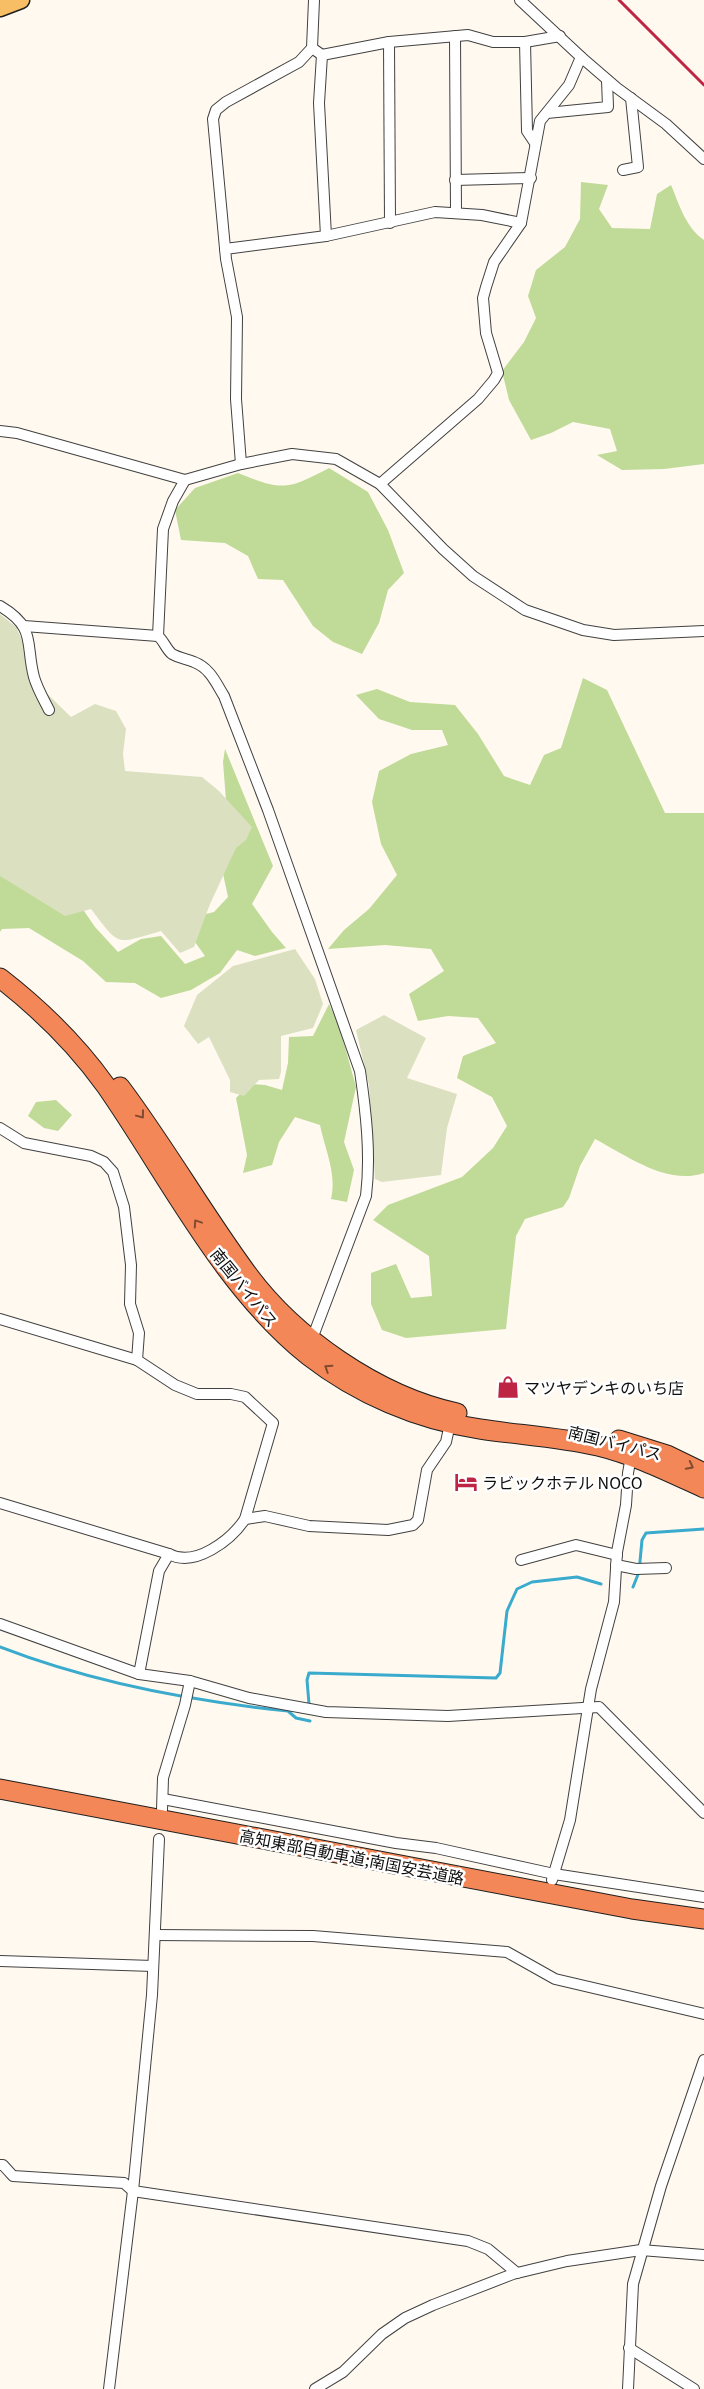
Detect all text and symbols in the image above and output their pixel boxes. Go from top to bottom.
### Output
one-way arrow [135,1109,144,1119]
one-way arrow [193,1220,203,1229]
street label: 南国バイパス [206,1242,284,1332]
one-way arrow [325,1365,334,1374]
shop icon: マツヤデンキのいち店 [495,1374,521,1400]
place label: マツヤデンキのいち店 [524,1375,684,1399]
street label: 南国バイパス [566,1419,664,1465]
one-way arrow [684,1460,693,1470]
hotel icon: ラビックホテル NOCO [453,1469,479,1495]
place label: ラビックホテル NOCO [482,1470,643,1494]
street label: 高知東部自動車道;南国安芸道路 [238,1822,466,1890]

